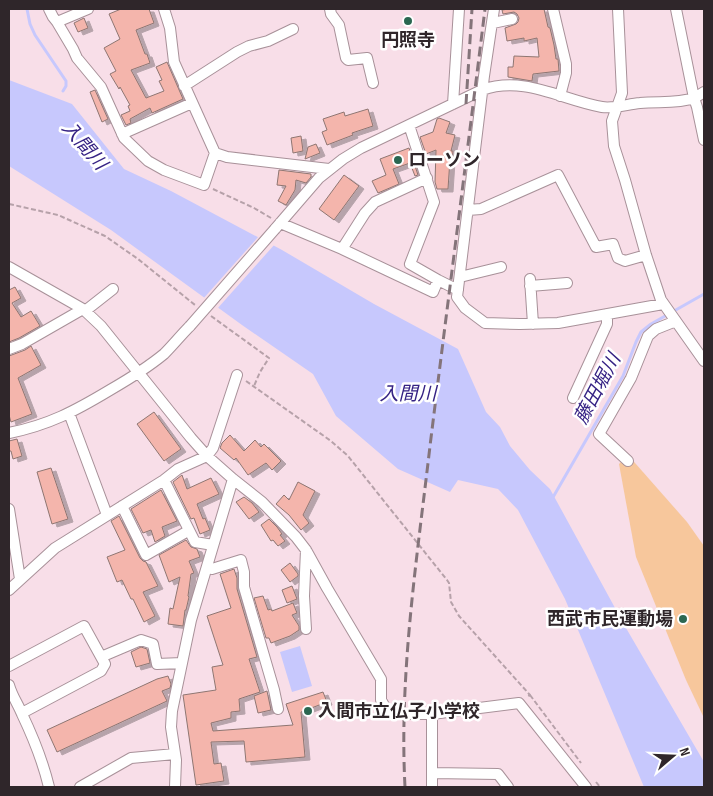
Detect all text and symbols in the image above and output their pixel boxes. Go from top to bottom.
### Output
marker: 円照寺 [402,15,414,27]
place label: 円照寺 [381,30,435,51]
water label: 入間川 [57,117,113,177]
place label: ローソン [408,150,480,171]
marker: ローソン [392,154,404,166]
water label: 藤田堀川 [570,348,627,428]
water label: 入間川 [379,383,438,406]
place label: 西武市民運動場 [547,609,673,630]
marker: 西武市民運動場 [677,613,689,625]
place label: 入間市立仏子小学校 [318,701,480,722]
marker: 入間市立仏子小学校 [302,705,314,717]
north arrow [648,731,698,781]
text: N [676,746,694,758]

